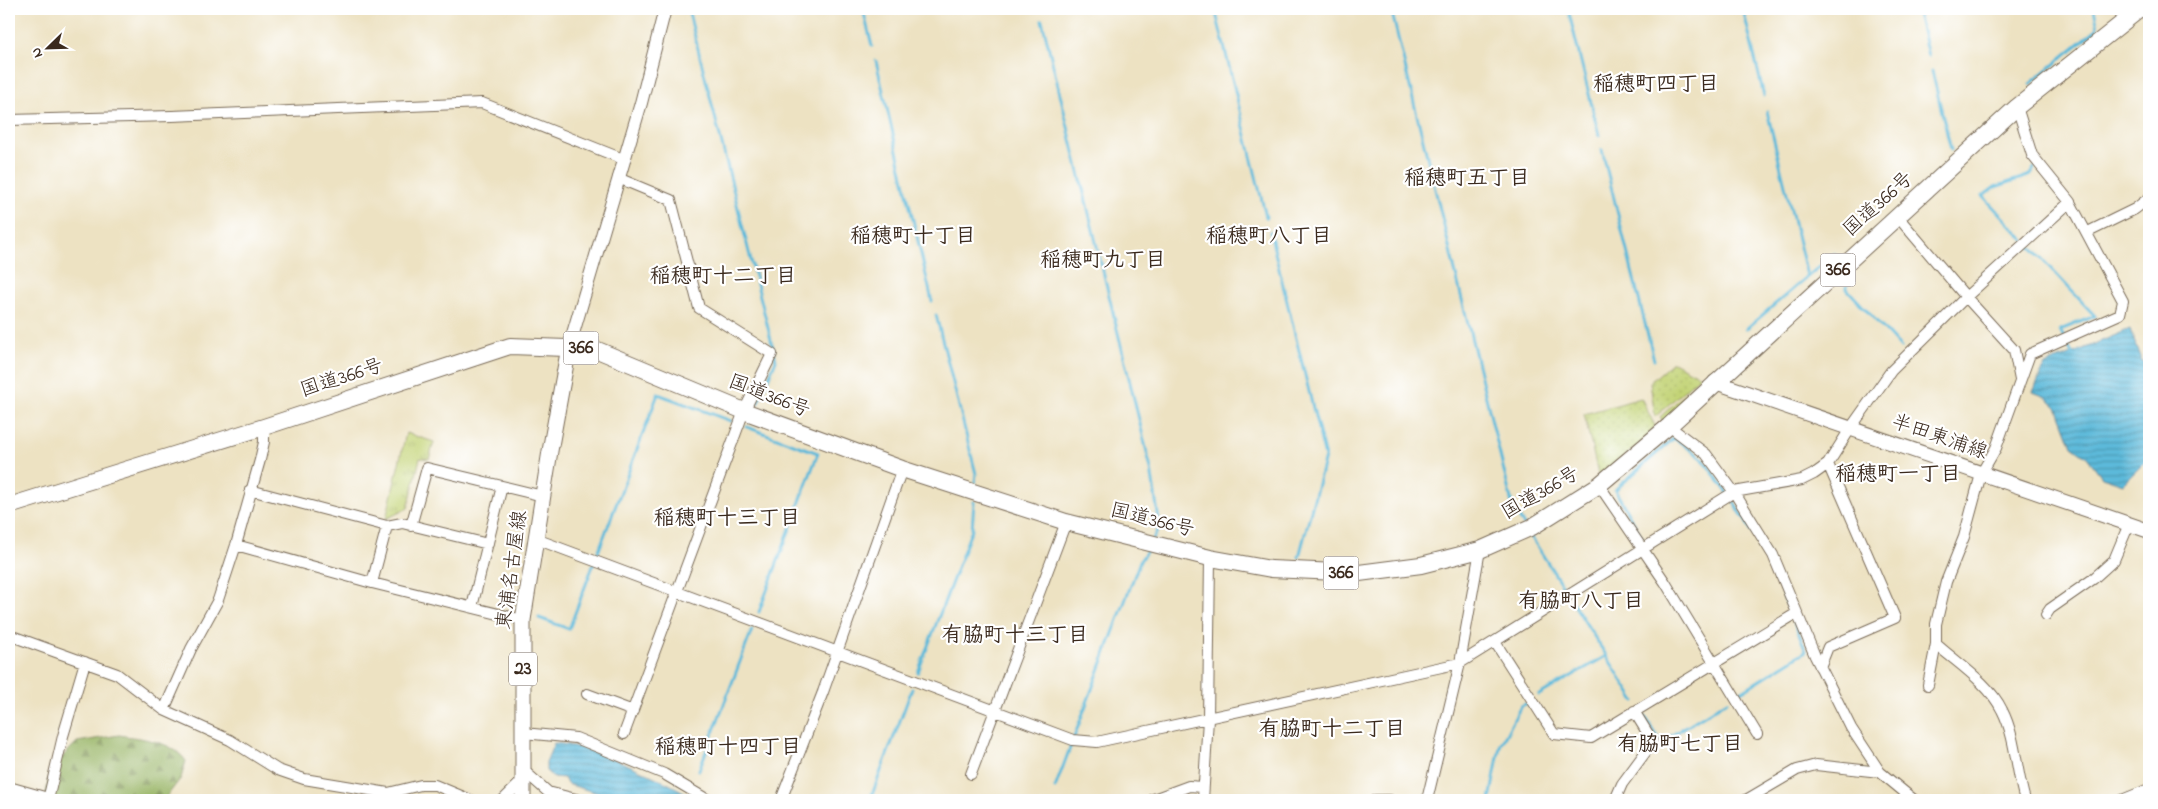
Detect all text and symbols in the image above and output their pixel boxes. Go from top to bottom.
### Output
north arrow [22,22,72,72]
text: N [26,44,49,61]
district label: 稲穂町四丁目 [1593,70,1719,100]
district label: 稲穂町五丁目 [1404,164,1530,194]
street label: 国道366号 [1837,165,1921,245]
district label: 稲穂町十丁目 [850,222,976,252]
district label: 稲穂町八丁目 [1206,222,1332,252]
district label: 稲穂町九丁目 [1040,246,1166,276]
road number: 366 [1820,254,1856,286]
district label: 稲穂町十二丁目 [650,262,797,292]
road number: 366 [564,332,598,364]
street label: 国道366号 [297,352,387,406]
street label: 国道366号 [724,368,814,426]
street label: 半田東浦線 [1887,408,1991,468]
street label: 国道366号 [1497,460,1585,528]
district label: 稲穂町一丁目 [1835,460,1961,490]
street label: 国道366号 [1107,497,1197,545]
district label: 稲穂町十三丁目 [654,504,801,534]
street label: 東浦名古屋線 [490,509,536,631]
road number: 366 [1324,556,1358,590]
district label: 有脇町八丁目 [1518,587,1644,617]
district label: 有脇町十三丁目 [942,621,1089,651]
road number: 23 [509,652,537,686]
district label: 有脇町十二丁目 [1259,715,1406,745]
district label: 有脇町七丁目 [1617,730,1743,760]
district label: 稲穂町十四丁目 [655,733,802,763]

